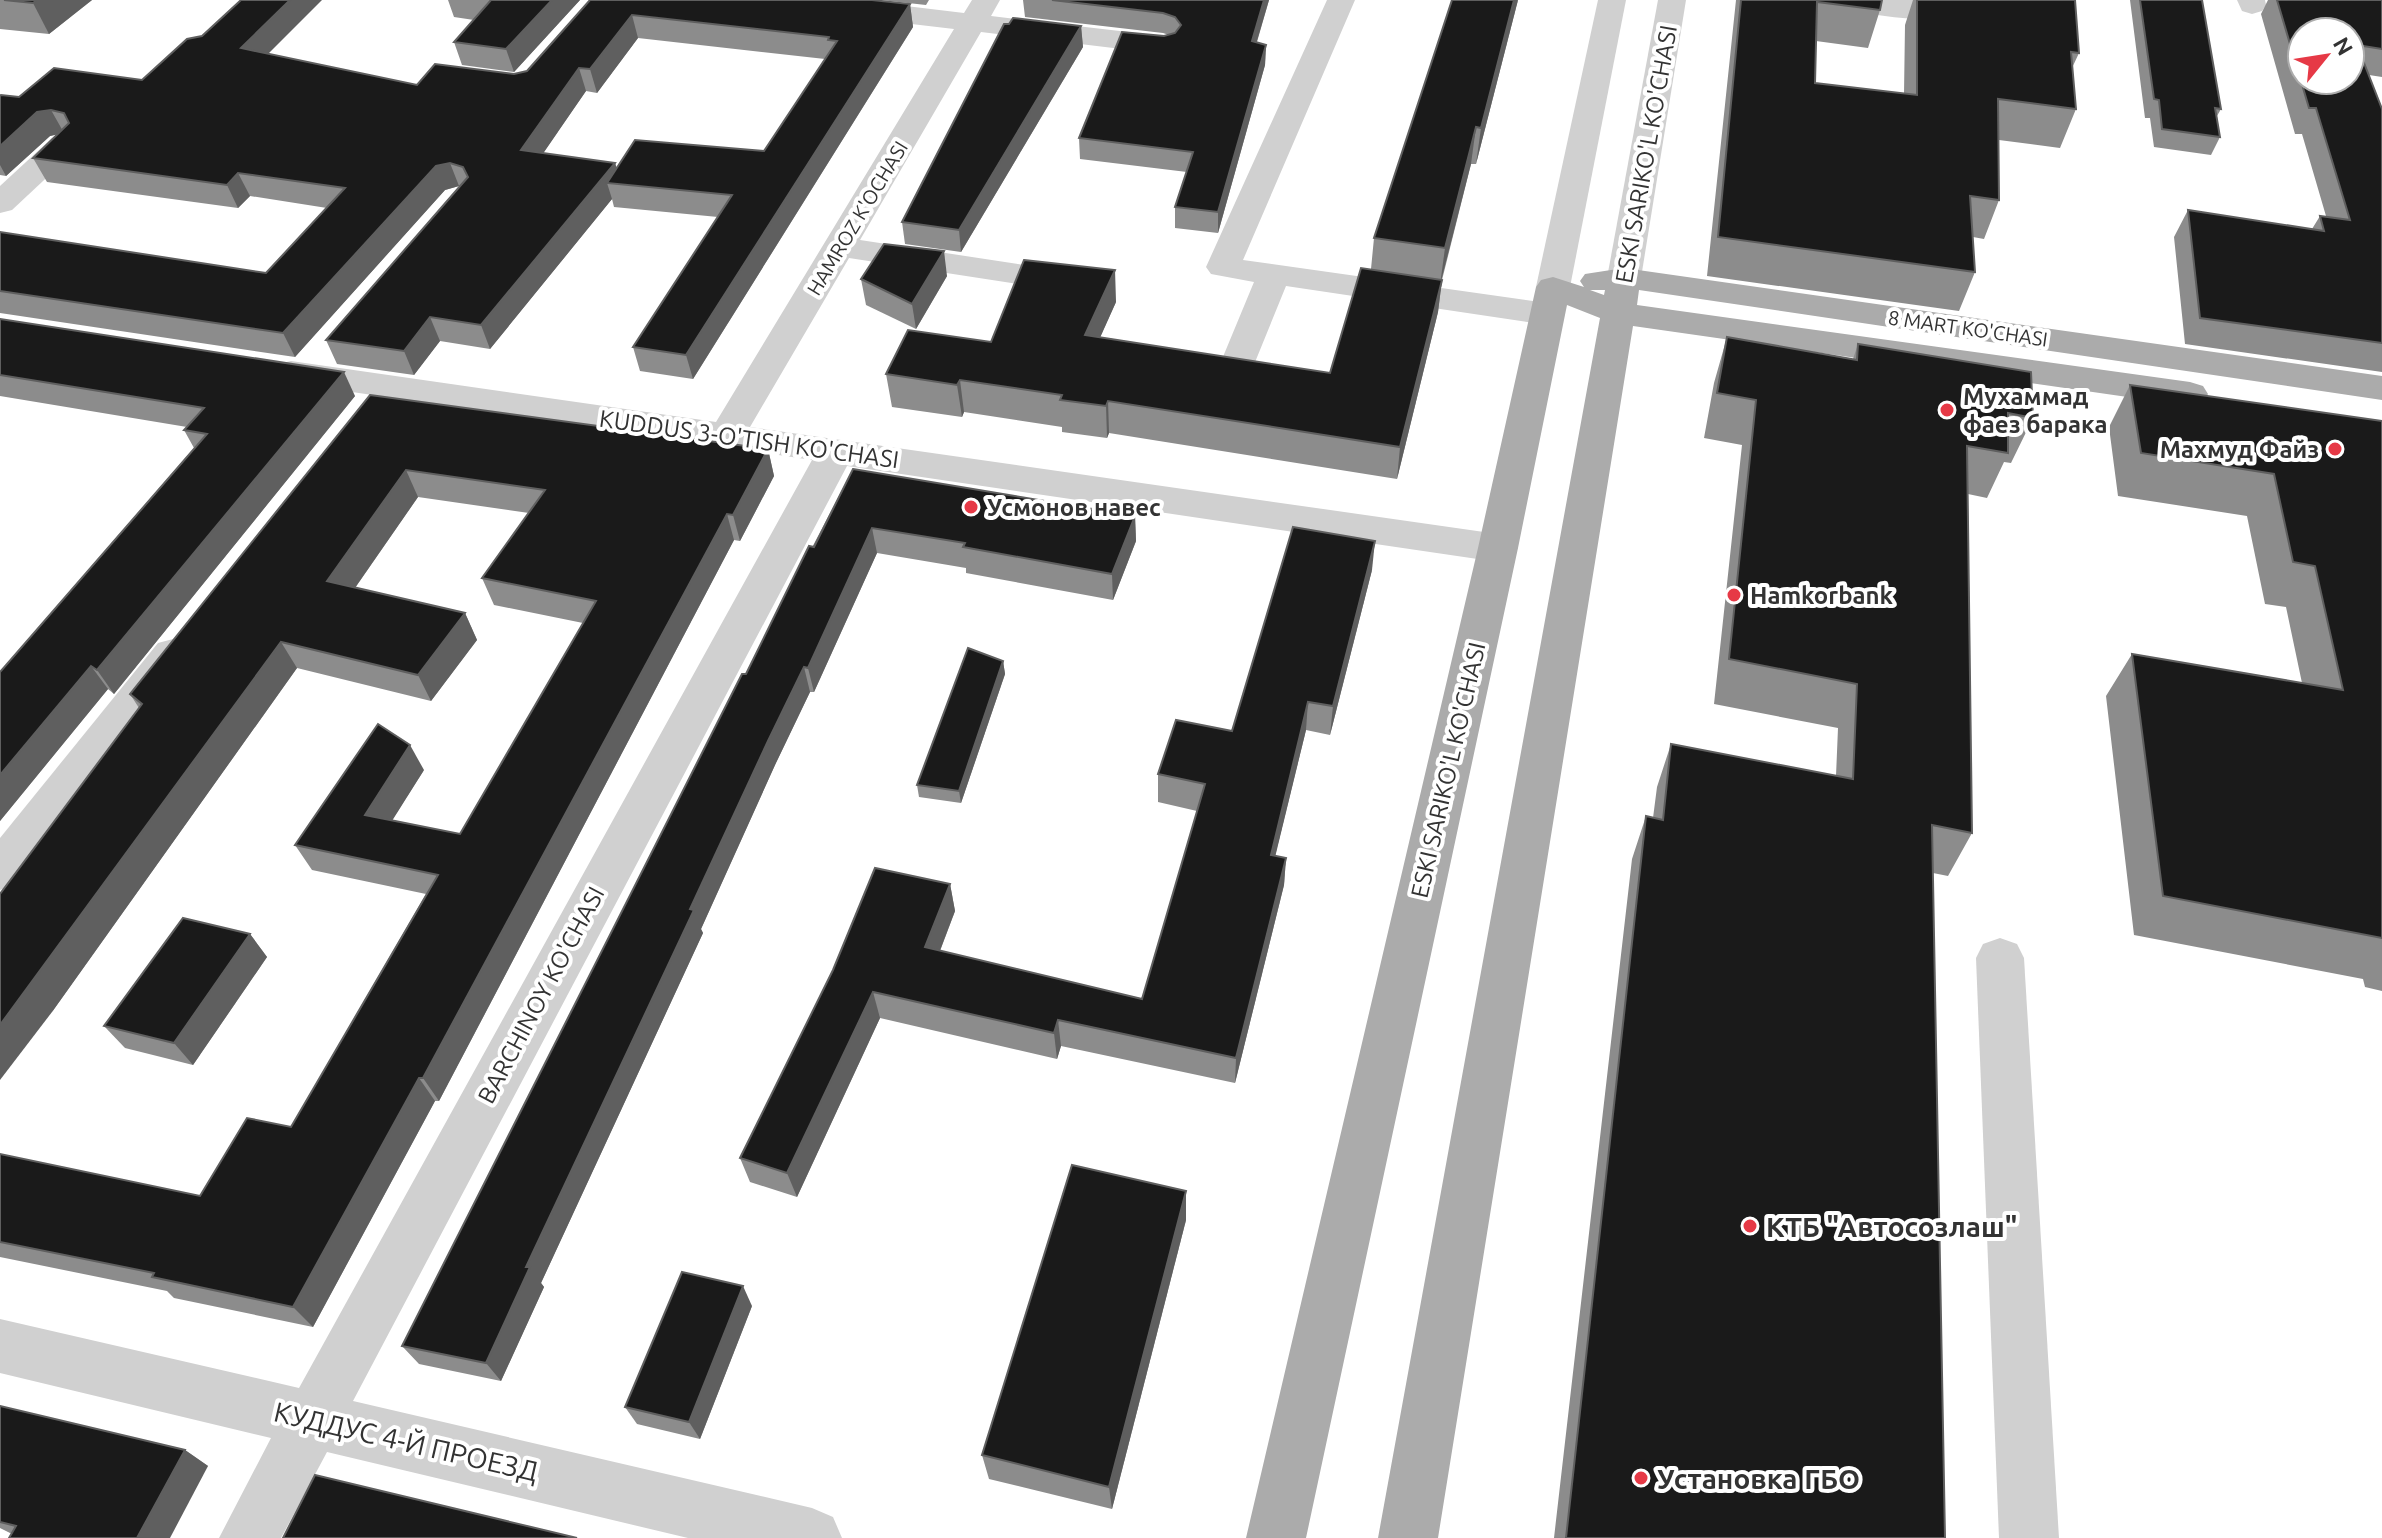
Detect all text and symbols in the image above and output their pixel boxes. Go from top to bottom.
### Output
north arrow [2286,16,2366,96]
street label: ESKI SARIKO'L KO'CHASI [1610,23,1682,285]
text: N [2329,32,2359,59]
street label: HAMROZ K'OCHASI [802,137,912,299]
street label: 8 MART KO'CHASI [1887,305,2049,351]
place label: Мухаммад фаез барака [1963,383,2107,438]
marker: Мухаммад фаез барака [1938,401,1956,419]
street label: KUDDUS 3-O'TISH KO'CHASI [597,405,901,473]
place label: Махмуд Файз [2160,436,2319,463]
marker: Махмуд Файз [2326,440,2344,458]
place label: Усмонов навес [987,494,1161,521]
marker: Усмонов навес [962,498,980,516]
place label: Hamkorbank [1750,582,1894,609]
marker: Hamkorbank [1725,586,1743,604]
street label: ESKI SARIKO'L KO'CHASI [1405,640,1491,900]
street label: BARCHINOY KO'CHASI [472,882,610,1108]
place label: КТБ "Автосозлаш" [1766,1211,2017,1242]
marker: КТБ "Автосозлаш" [1741,1217,1759,1235]
street label: КУДДУС 4-Й ПРОЕЗД [271,1396,541,1486]
place label: Установка ГБО [1657,1463,1860,1494]
marker: Установка ГБО [1632,1469,1650,1487]

